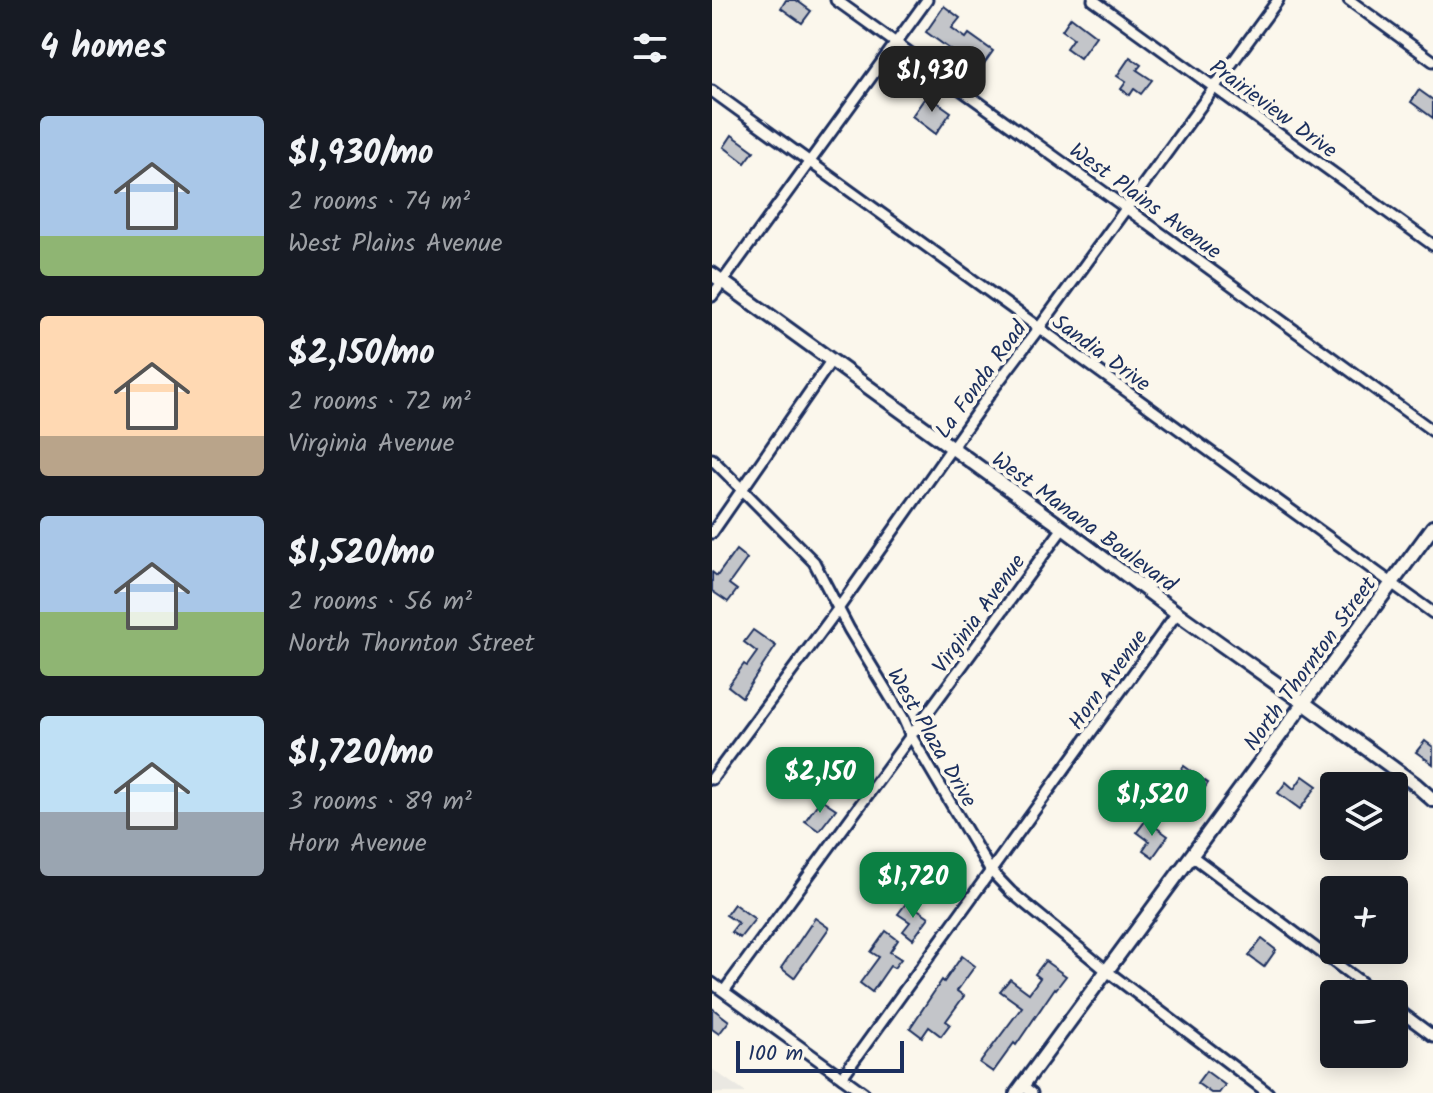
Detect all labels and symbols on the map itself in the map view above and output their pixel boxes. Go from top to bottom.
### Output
pin: $1,930 [867,46,997,114]
street label: Prairieview Drive [1201,51,1344,169]
street label: West Plains Avenue [1061,135,1228,270]
street label: Sandia Drive [1044,306,1157,402]
street label: La Fonda Road [927,313,1038,447]
street label: West Manana Boulevard [983,444,1184,603]
street label: Virginia Avenue [924,547,1036,682]
street label: North Thornton Street [1236,569,1387,759]
street label: Horn Avenue [1060,623,1158,738]
street label: West Plaza Drive [877,662,985,815]
pin: $2,150 [755,747,885,815]
pin: $1,520 [1087,770,1217,838]
pin: $1,720 [848,852,978,920]
scale bar [736,1037,904,1073]

